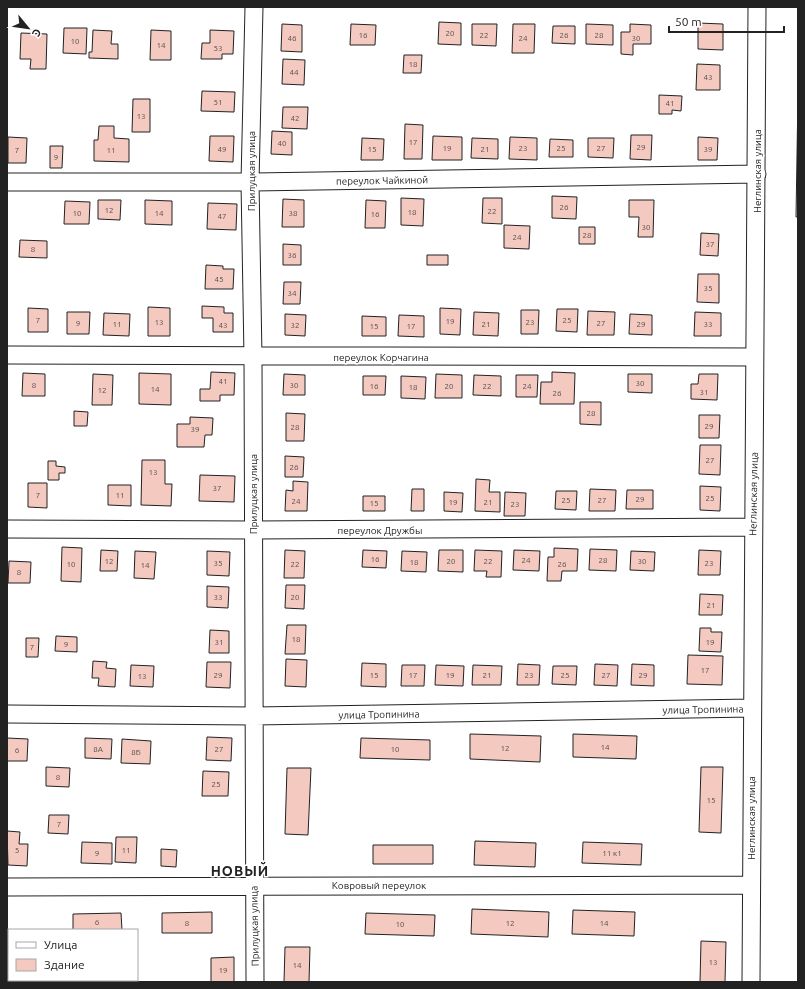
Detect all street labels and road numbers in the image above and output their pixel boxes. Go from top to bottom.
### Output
street label: Неглинская улица [752,129,763,213]
street label: Прилуцкая улица [246,131,257,211]
street label: переулок Чайкиной [336,174,428,187]
street label: переулок Корчагина [333,352,429,363]
street label: Неглинская улица [747,452,760,536]
street label: Прилуцкая улица [248,454,259,534]
street label: переулок Дружбы [338,525,422,536]
street label: улица Тропинина [662,703,744,716]
street label: улица Тропинина [338,708,420,721]
street label: Неглинская улица [746,776,757,860]
street label: Ковровый переулок [332,880,426,891]
street label: Прилуцкая улица [248,886,261,966]

